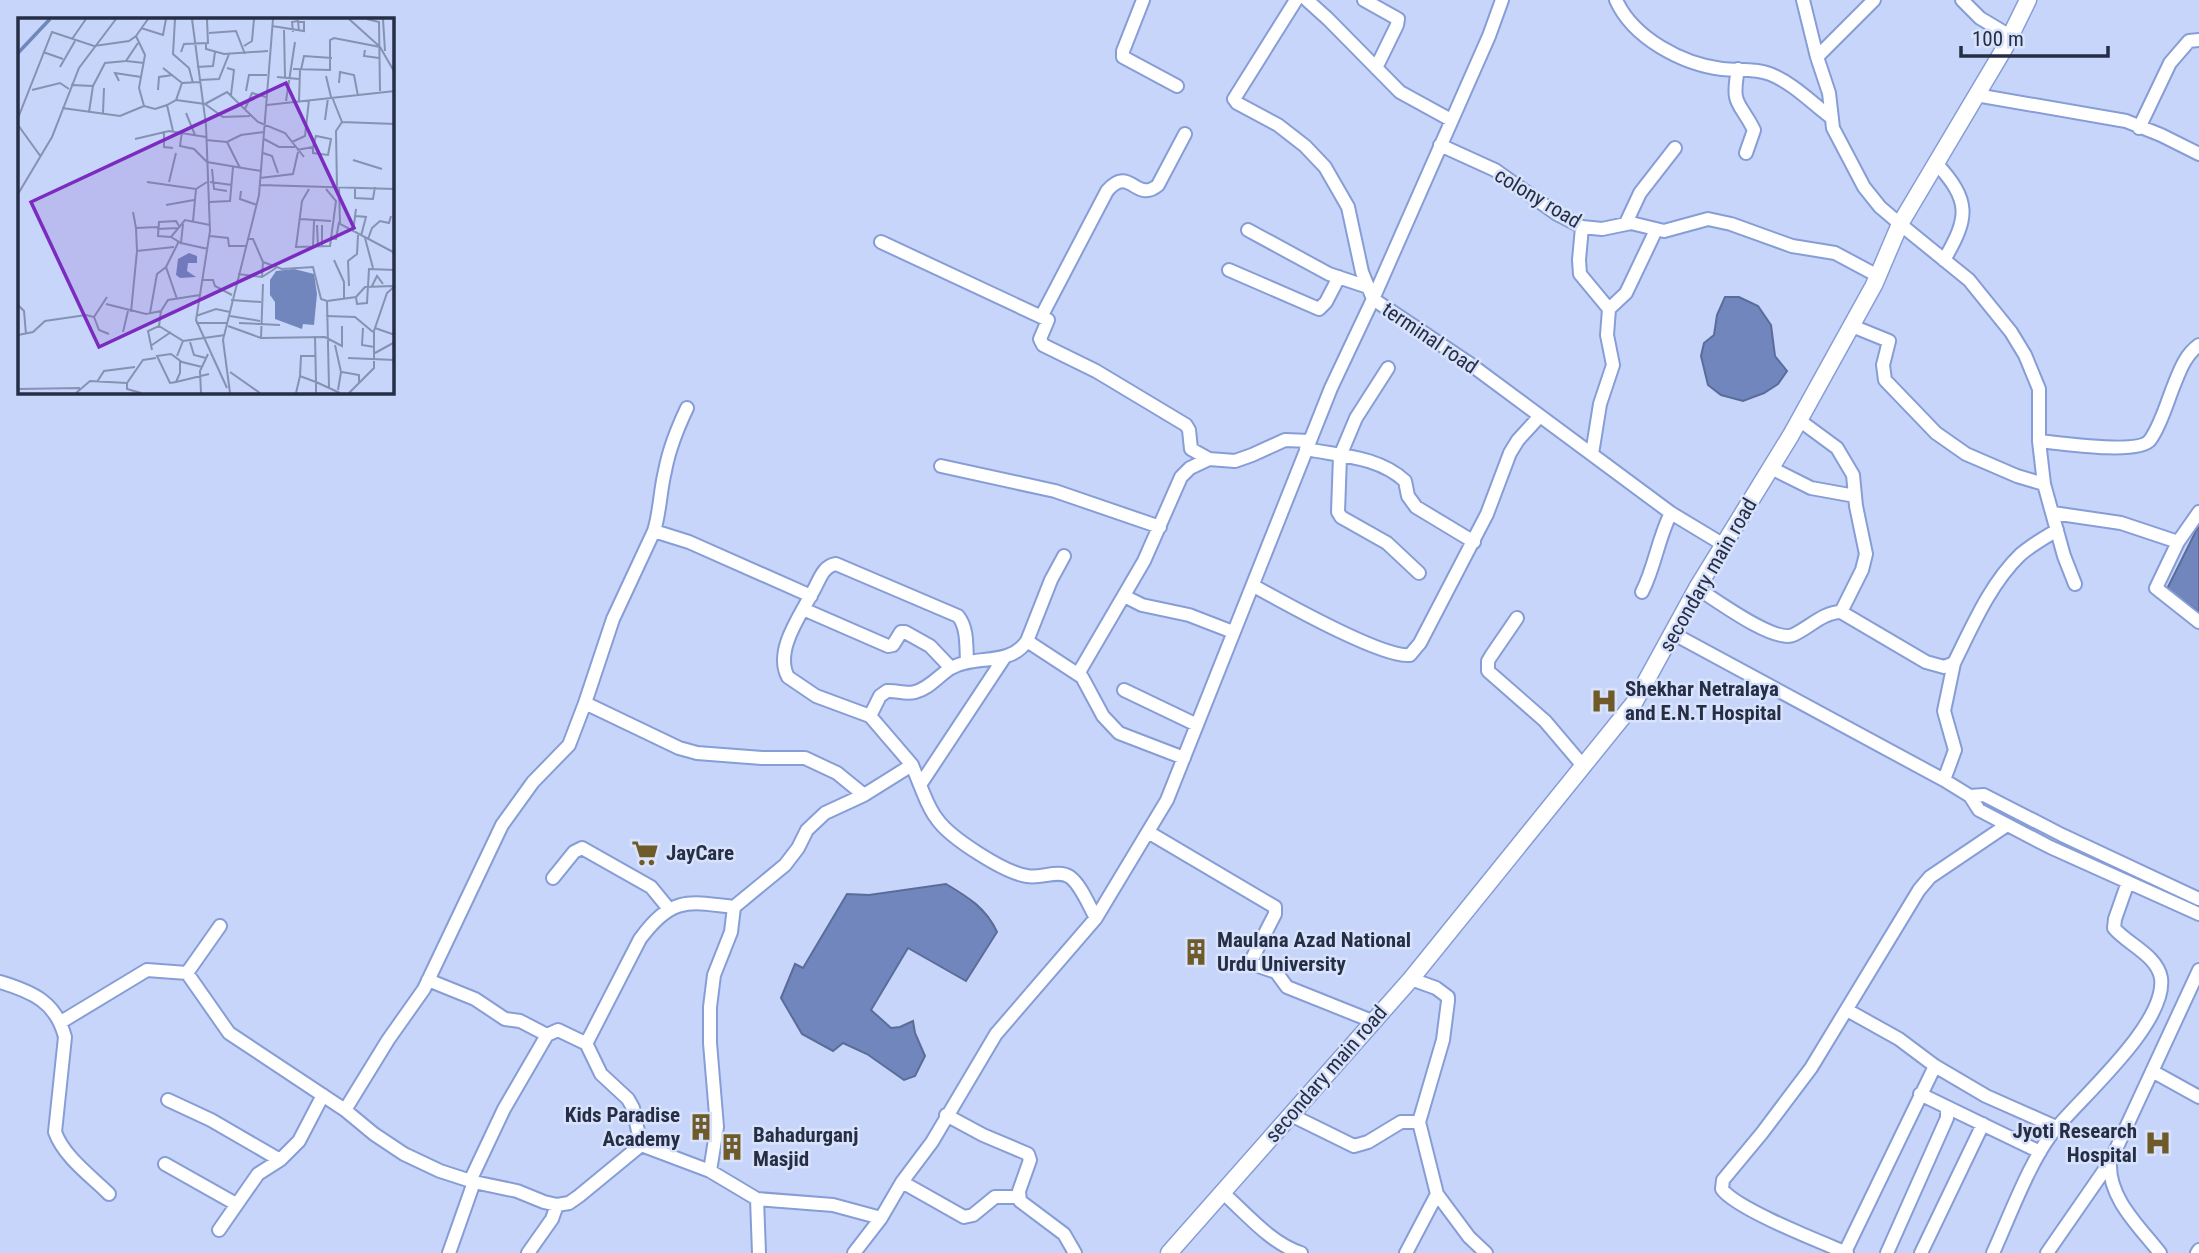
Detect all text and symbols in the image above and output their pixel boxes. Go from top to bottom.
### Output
scale bar [1961,14,2108,58]
inset map [18,18,394,394]
text: 100 m [1972,27,2024,51]
street label: colony road [1490,163,1586,233]
street label: terminal road [1378,297,1482,379]
street label: secondary main road [1654,494,1762,656]
place label: Shekhar Netralaya and E.N.T Hospital [1625,677,1782,725]
hospital icon: Shekhar Netralaya and E.N.T Hospital [1589,686,1619,716]
supermarket icon: JayCare [630,838,660,868]
place label: JayCare [666,841,734,865]
place label: Maulana Azad National Urdu University [1217,928,1411,976]
building icon: Maulana Azad National Urdu University [1181,937,1211,967]
street label: secondary main road [1260,1001,1392,1147]
place label: Kids Paradise Academy [565,1103,681,1151]
building icon: Kids Paradise Academy [686,1112,716,1142]
place label: Jyoti Research Hospital [2013,1119,2137,1167]
place label: Bahadurganj Masjid [753,1123,858,1171]
hospital icon: Jyoti Research Hospital [2143,1128,2173,1158]
building icon: Bahadurganj Masjid [717,1132,747,1162]

